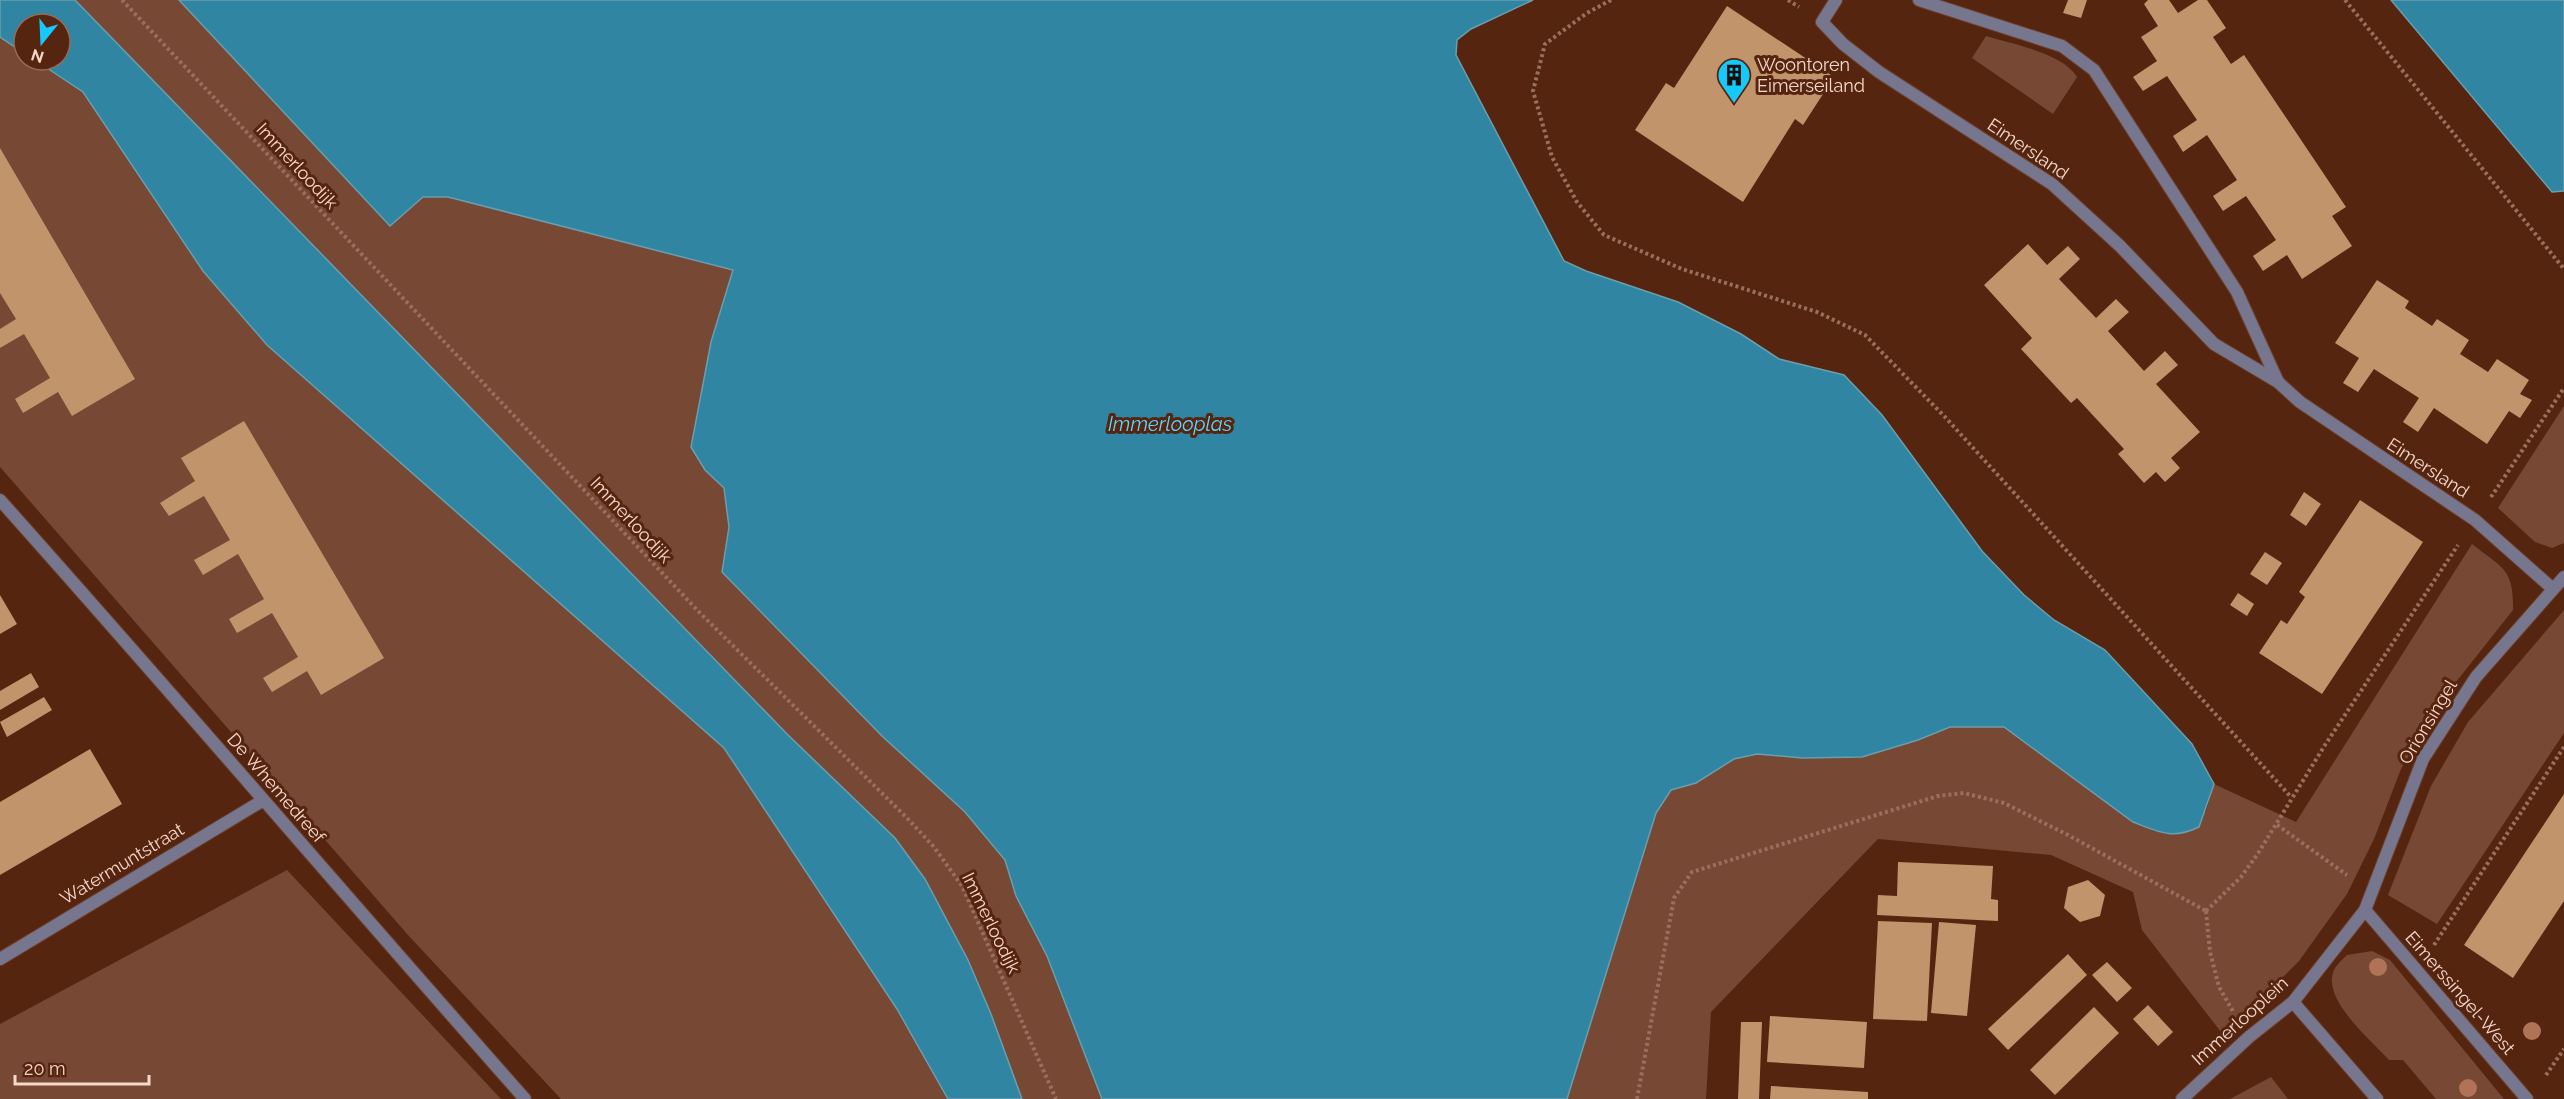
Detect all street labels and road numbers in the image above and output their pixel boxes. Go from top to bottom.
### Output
street label: Eimersland [1984,114,2073,183]
street label: Immerloodijk [252,118,343,213]
street label: Eimersland [2383,433,2473,502]
street label: Immerloodijk [586,472,677,567]
street label: Orionsingel [2394,676,2461,768]
street label: De Whemedreef [223,728,330,848]
street label: Watermuntstraat [56,818,187,909]
street label: Immerloodijk [958,869,1025,977]
street label: Eimerssingel-West [2401,927,2520,1059]
street label: Immerlooplein [2187,972,2292,1069]

